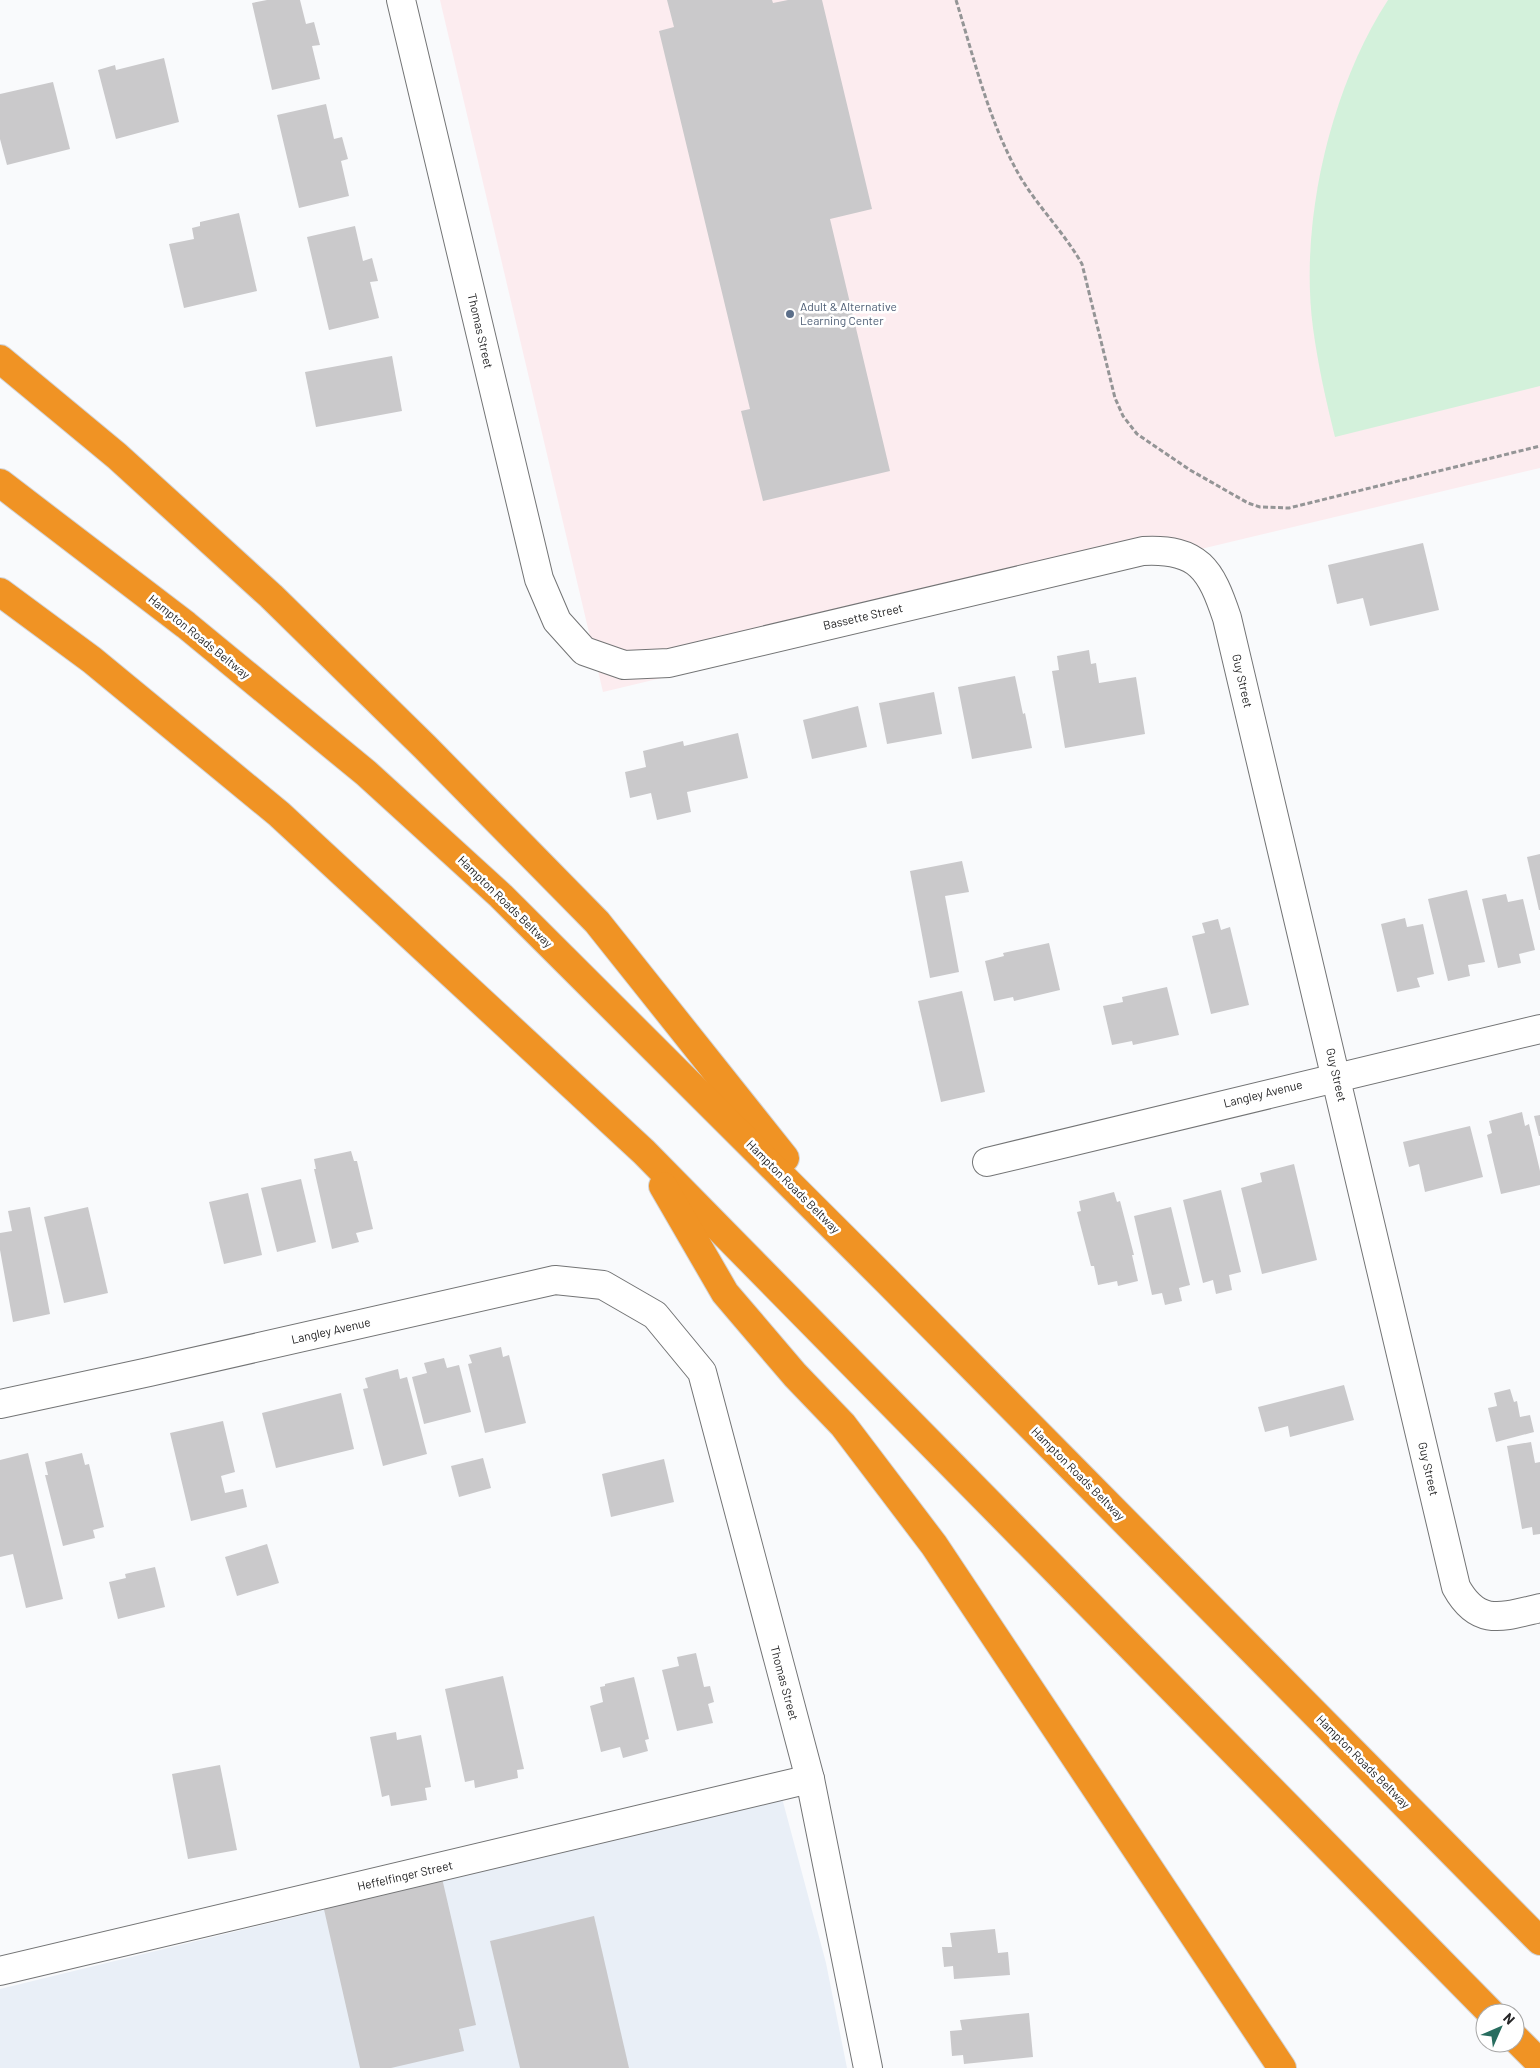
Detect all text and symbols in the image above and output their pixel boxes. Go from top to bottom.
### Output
street label: Thomas Street [466,292,496,370]
place label: Adult & Alternative Learning Center [800,299,897,327]
marker: Adult & Alternative Learning Center [784,308,796,320]
street label: Hampton Roads Beltway [146,591,253,682]
street label: Bassette Street [822,600,904,632]
street label: Guy Street [1230,653,1256,709]
street label: Hampton Roads Beltway [456,852,556,950]
street label: Guy Street [1324,1047,1350,1103]
street label: Langley Avenue [1222,1076,1304,1110]
street label: Hampton Roads Beltway [744,1137,844,1236]
street label: Langley Avenue [290,1314,372,1346]
street label: Hampton Roads Beltway [1029,1424,1129,1523]
street label: Guy Street [1416,1441,1442,1497]
street label: Thomas Street [768,1644,802,1722]
street label: Hampton Roads Beltway [1314,1712,1414,1811]
street label: Heffelfinger Street [356,1857,454,1893]
north arrow [1475,2003,1525,2053]
text: N [1500,2009,1519,2028]

